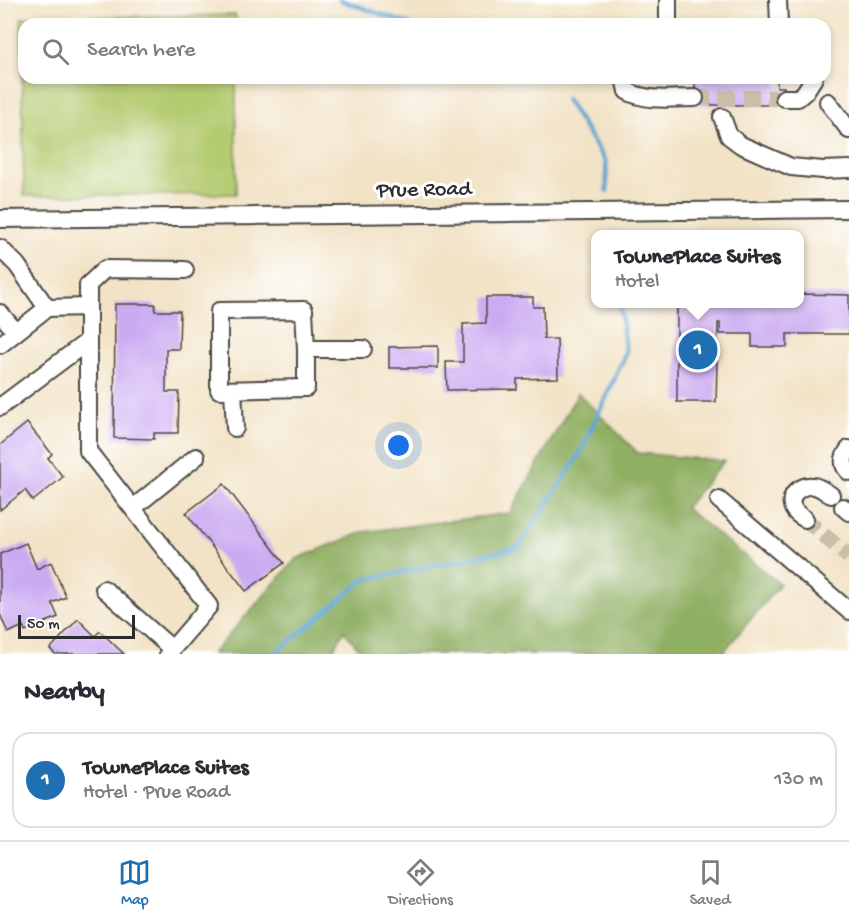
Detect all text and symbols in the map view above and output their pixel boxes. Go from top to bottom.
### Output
search box [18,18,831,84]
icon: search [39,35,72,68]
text: Search here [87,38,195,64]
street label: Prue Road [375,177,474,205]
popup [591,230,804,308]
text: TownePlace Suites [615,245,780,271]
text: Hotel [615,271,659,294]
pin: 1 [678,328,718,372]
your location [384,431,413,460]
scale bar [18,612,135,640]
text: 50 m [27,616,60,635]
text: Nearby [24,678,105,709]
text: TownePlace Suites [83,756,249,782]
text: 1 [41,769,50,792]
text: 130 m [774,769,823,792]
text: Hotel · Prue Road [83,782,230,805]
tab: Map [118,856,151,911]
tab: Directions [388,856,453,911]
tab: Saved [690,856,731,911]

